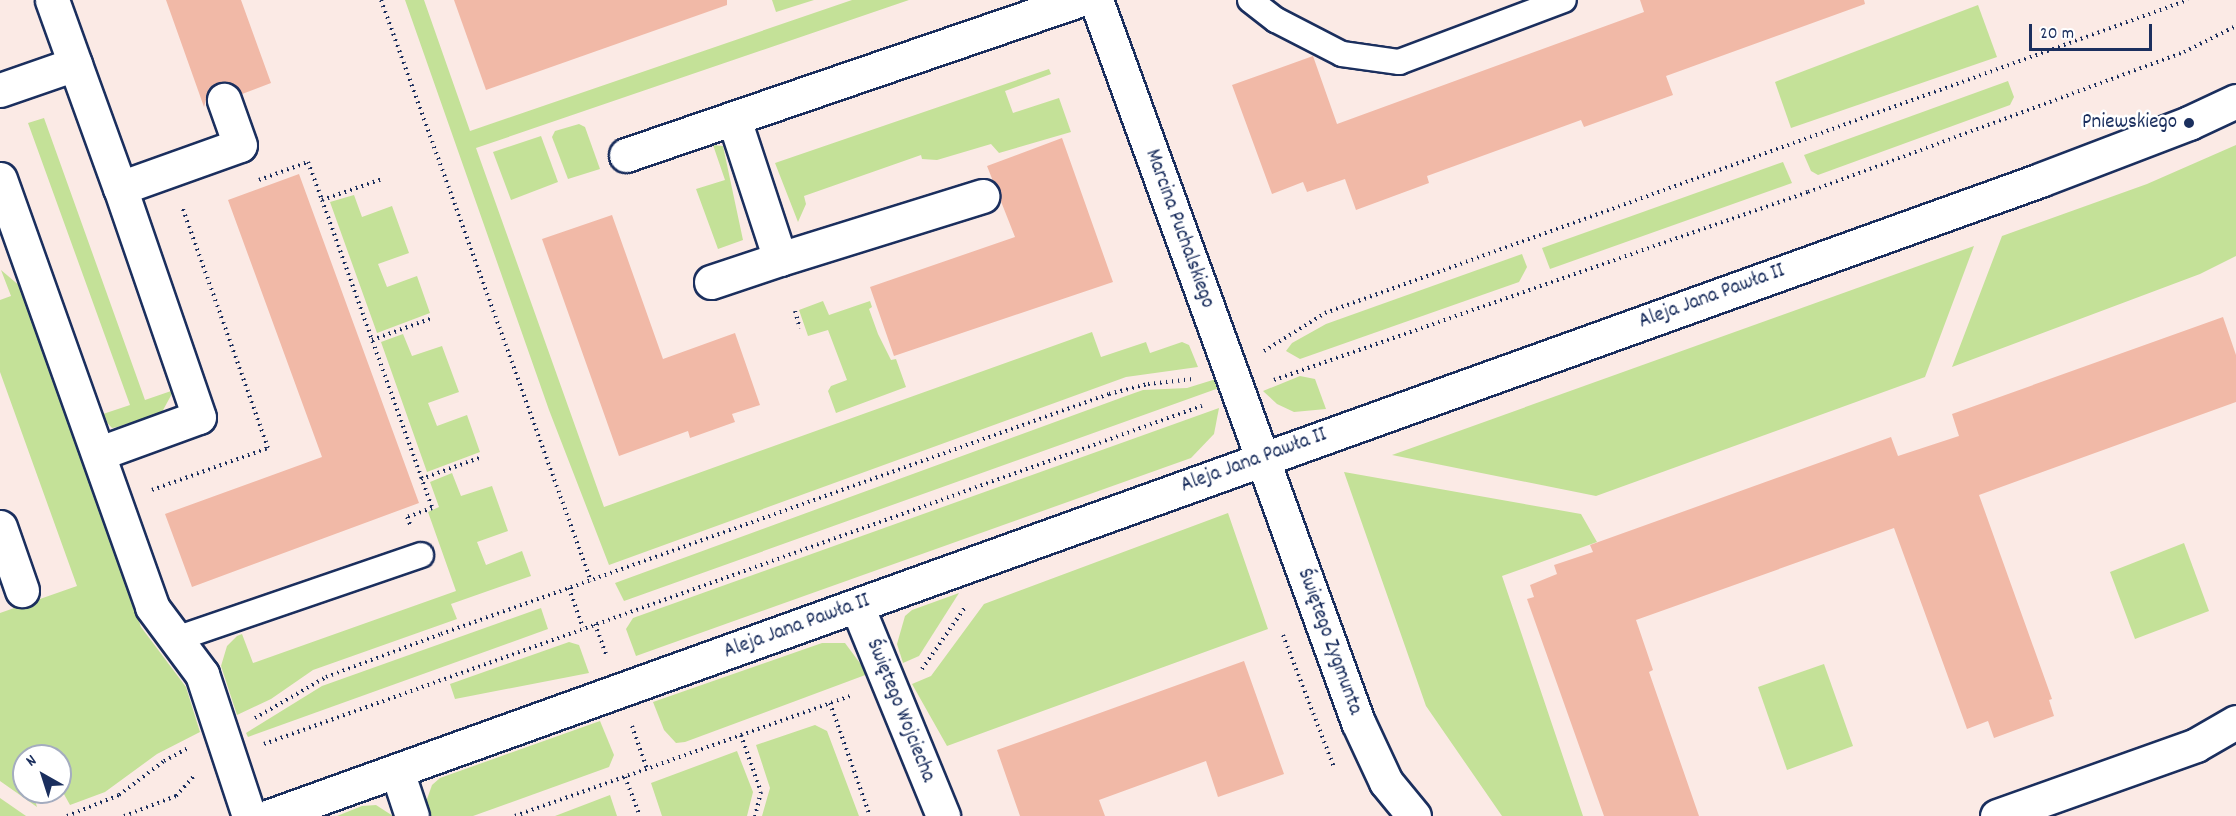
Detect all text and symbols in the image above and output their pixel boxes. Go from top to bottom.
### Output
scale bar [2032,12,2155,50]
text: 20 m [2040,22,2074,47]
place label: Pniewskiego [2082,110,2177,136]
marker: Pniewskiego [2182,116,2196,130]
street label: Marcina Puchalskiego [1139,146,1219,312]
street label: Aleja Jana Pawła II [1636,259,1788,335]
street label: Aleja Jana Pawła II [1178,423,1330,499]
street label: Świętego Zygmunta [1291,566,1367,718]
street label: Aleja Jana Pawła II [721,589,873,665]
street label: Świętego Wojciecha [860,636,940,786]
north arrow [12,744,72,804]
text: N [21,750,42,773]

